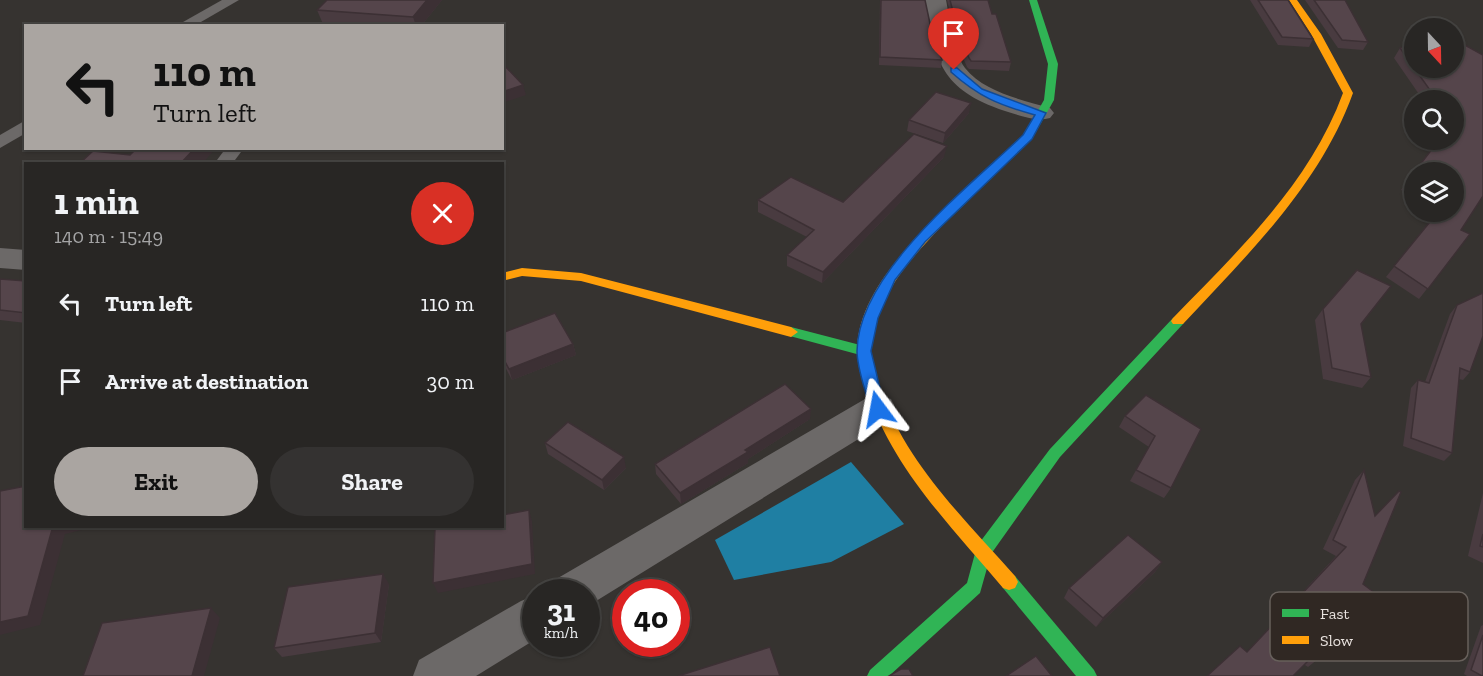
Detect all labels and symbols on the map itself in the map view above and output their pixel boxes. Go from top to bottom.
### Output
pin [928,8,979,70]
north arrow [1404,18,1464,78]
position arrow [846,377,910,441]
speed limit sign: 40 [612,579,690,657]
legend [1270,592,1468,661]
text: Fast [1320,604,1349,623]
text: Slow [1320,631,1354,650]

